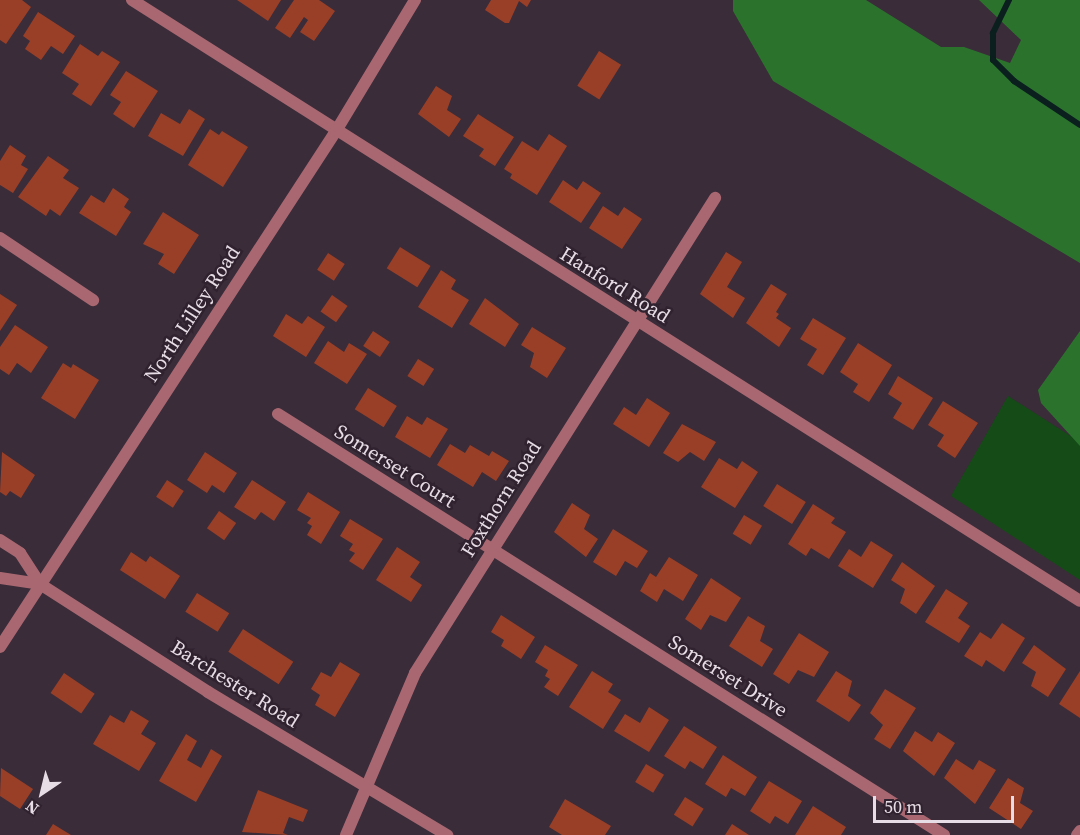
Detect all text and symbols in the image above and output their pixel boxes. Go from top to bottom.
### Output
street label: North Lilley Road [139,241,245,387]
street label: Hanford Road [556,242,674,328]
street label: Somerset Court [330,419,460,513]
street label: Foxthorn Road [456,437,546,561]
street label: Somerset Drive [664,630,792,722]
street label: Barchester Road [167,635,303,733]
north arrow [12,763,72,823]
scale bar [876,784,1017,822]
text: 50 m [884,794,922,819]
text: N [21,795,43,820]

